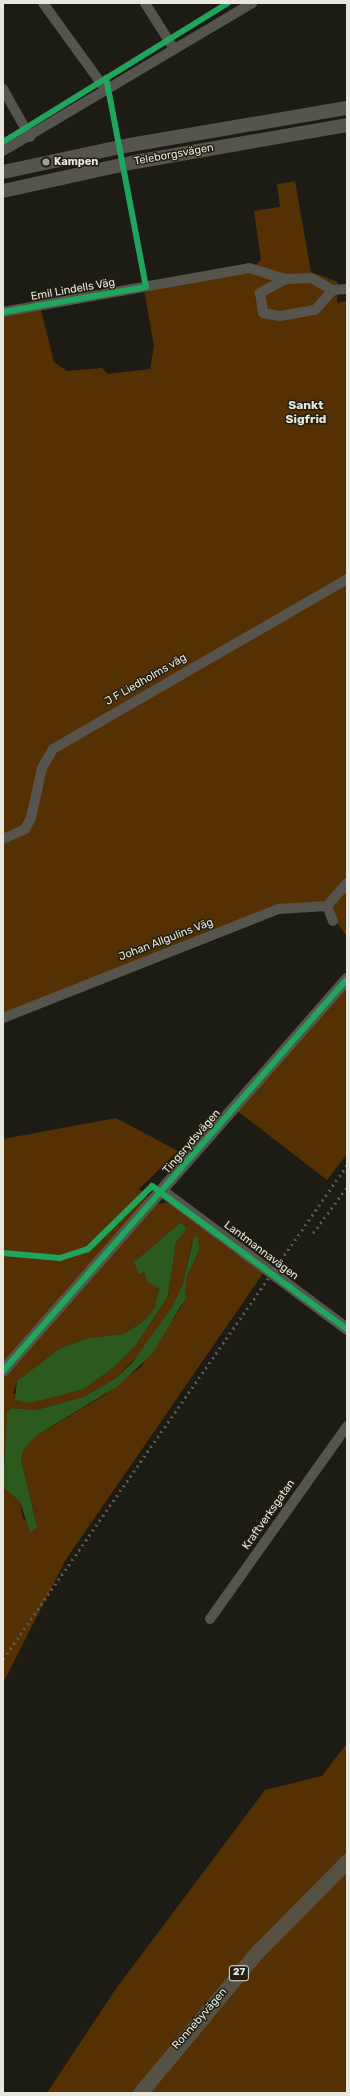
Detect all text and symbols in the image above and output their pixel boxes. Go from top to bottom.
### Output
street label: Teleborgsvägen [133,142,215,168]
place label: Kampen [54,155,98,169]
marker: Kampen [41,157,51,167]
street label: Emil Lindells Väg [30,276,116,304]
district label: Sankt Sigfrid [286,399,326,427]
street label: J F Liedholms väg [103,651,189,709]
street label: Johan Allgulins Väg [117,916,215,964]
street label: Tingsrydsvägen [160,1107,224,1177]
street label: Lantmannavägen [221,1219,301,1283]
street label: Kraftverksgatan [240,1478,298,1552]
road number: 27 [228,1965,250,1981]
street label: Ronnebyvägen [170,1986,230,2052]

